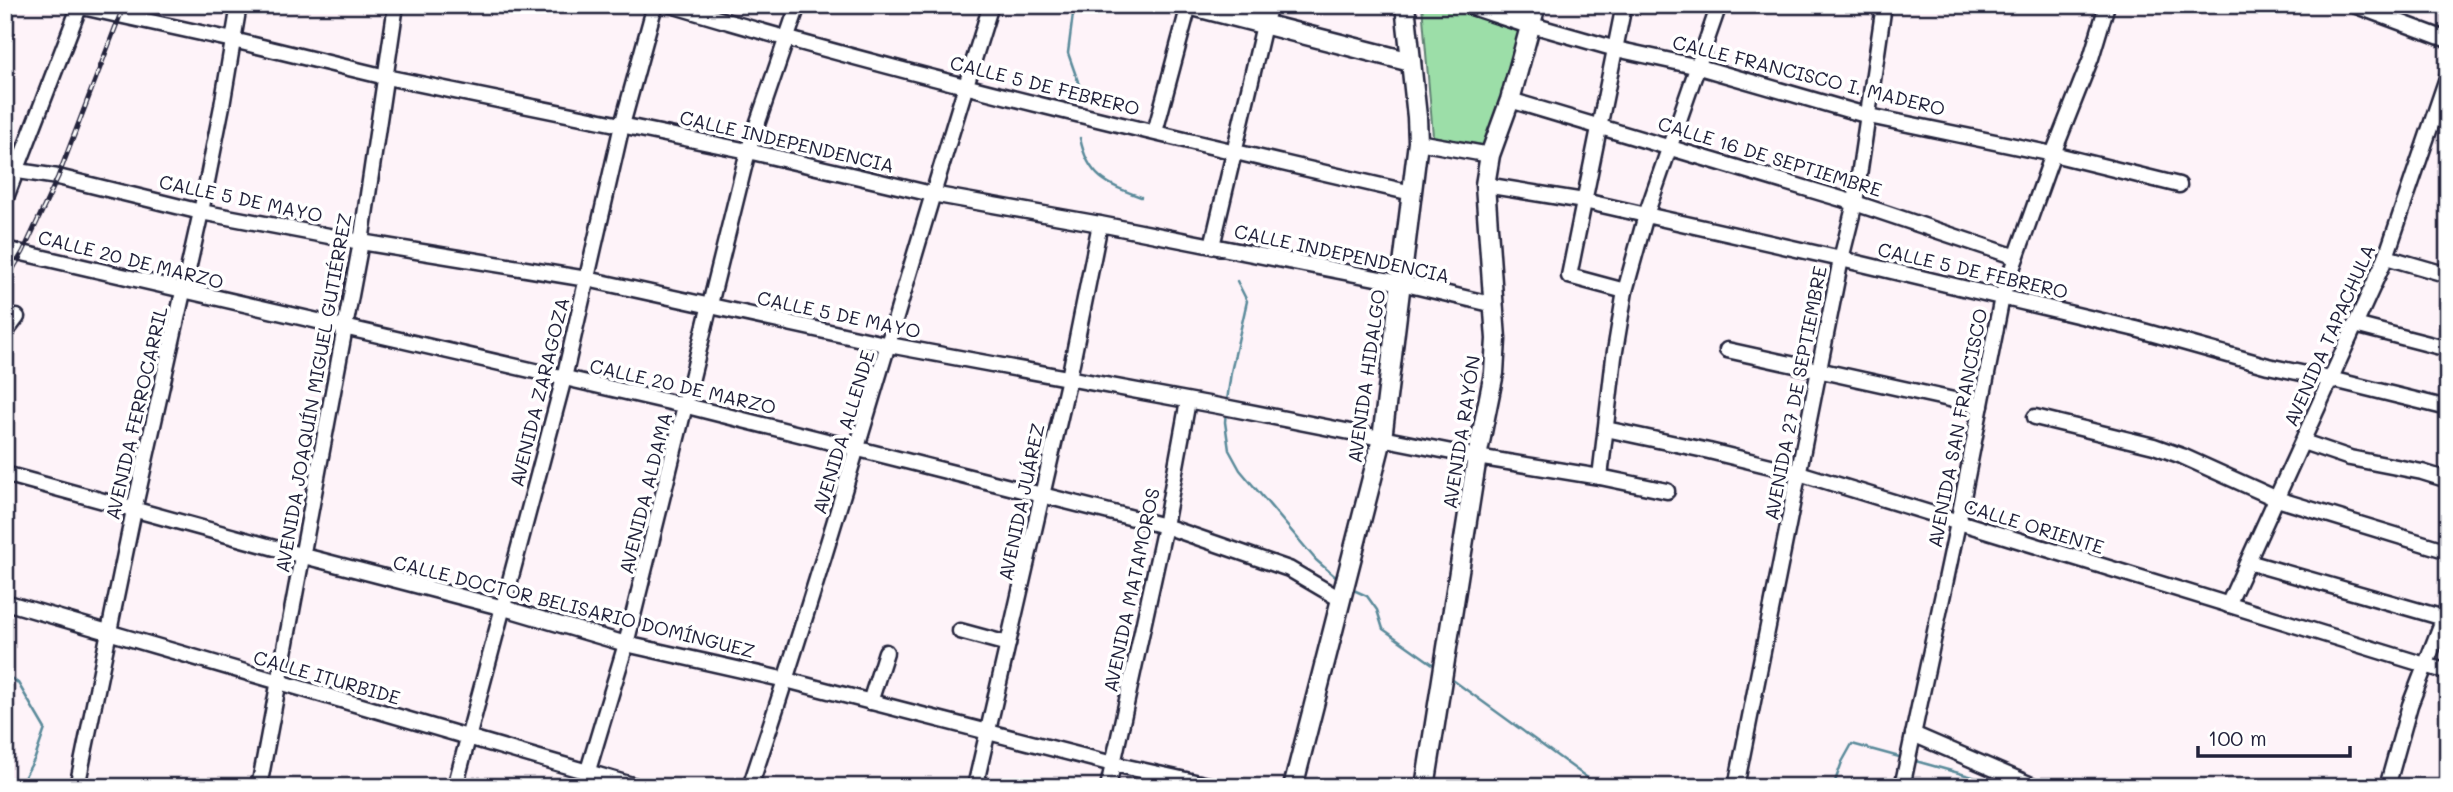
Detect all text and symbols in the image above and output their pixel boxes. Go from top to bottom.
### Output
street label: CALLE FRANCISCO I. MADERO [1670,29,1948,121]
street label: CALLE 5 DE FEBRERO [948,49,1142,121]
street label: CALLE INDEPENDENCIA [677,104,897,178]
street label: CALLE 16 DE SEPTIEMBRE [1655,110,1885,202]
street label: CALLE 5 DE MAYO [157,168,325,228]
street label: AVENIDA JOAQUÍN MIGUEL GUTIÉRREZ [269,211,357,575]
street label: CALLE INDEPENDENCIA [1232,218,1452,288]
street label: CALLE 20 DE MARZO [36,224,226,294]
street label: CALLE 5 DE FEBRERO [1875,236,2071,304]
street label: AVENIDA TAPACHULA [2278,240,2380,430]
street label: AVENIDA 27 DE SEPTIEMBRE [1758,264,1832,522]
street label: CALLE 5 DE MAYO [755,284,923,344]
street label: AVENIDA HIDALGO [1341,288,1391,464]
street label: AVENIDA ZARAGOZA [503,295,575,489]
street label: AVENIDA FERROCARRIL [99,304,173,522]
street label: AVENIDA SAN FRANCISCO [1922,306,1992,550]
street label: AVENIDA ALLENDE [806,347,880,517]
street label: CALLE 20 DE MARZO [587,352,779,420]
street label: AVENIDA RAYÓN [1437,354,1485,510]
street label: AVENIDA ALDAMA [613,410,677,576]
street label: AVENIDA JUÁREZ [992,421,1050,583]
street label: AVENIDA MATAMOROS [1097,486,1165,694]
street label: CALLE ORIENTE [1961,493,2107,559]
street label: CALLE DOCTOR BELISARIO DOMÍNGUEZ [391,549,758,663]
street label: CALLE ITURBIDE [251,644,403,710]
scale bar [2198,715,2350,759]
text: 100 m [2208,724,2267,751]

